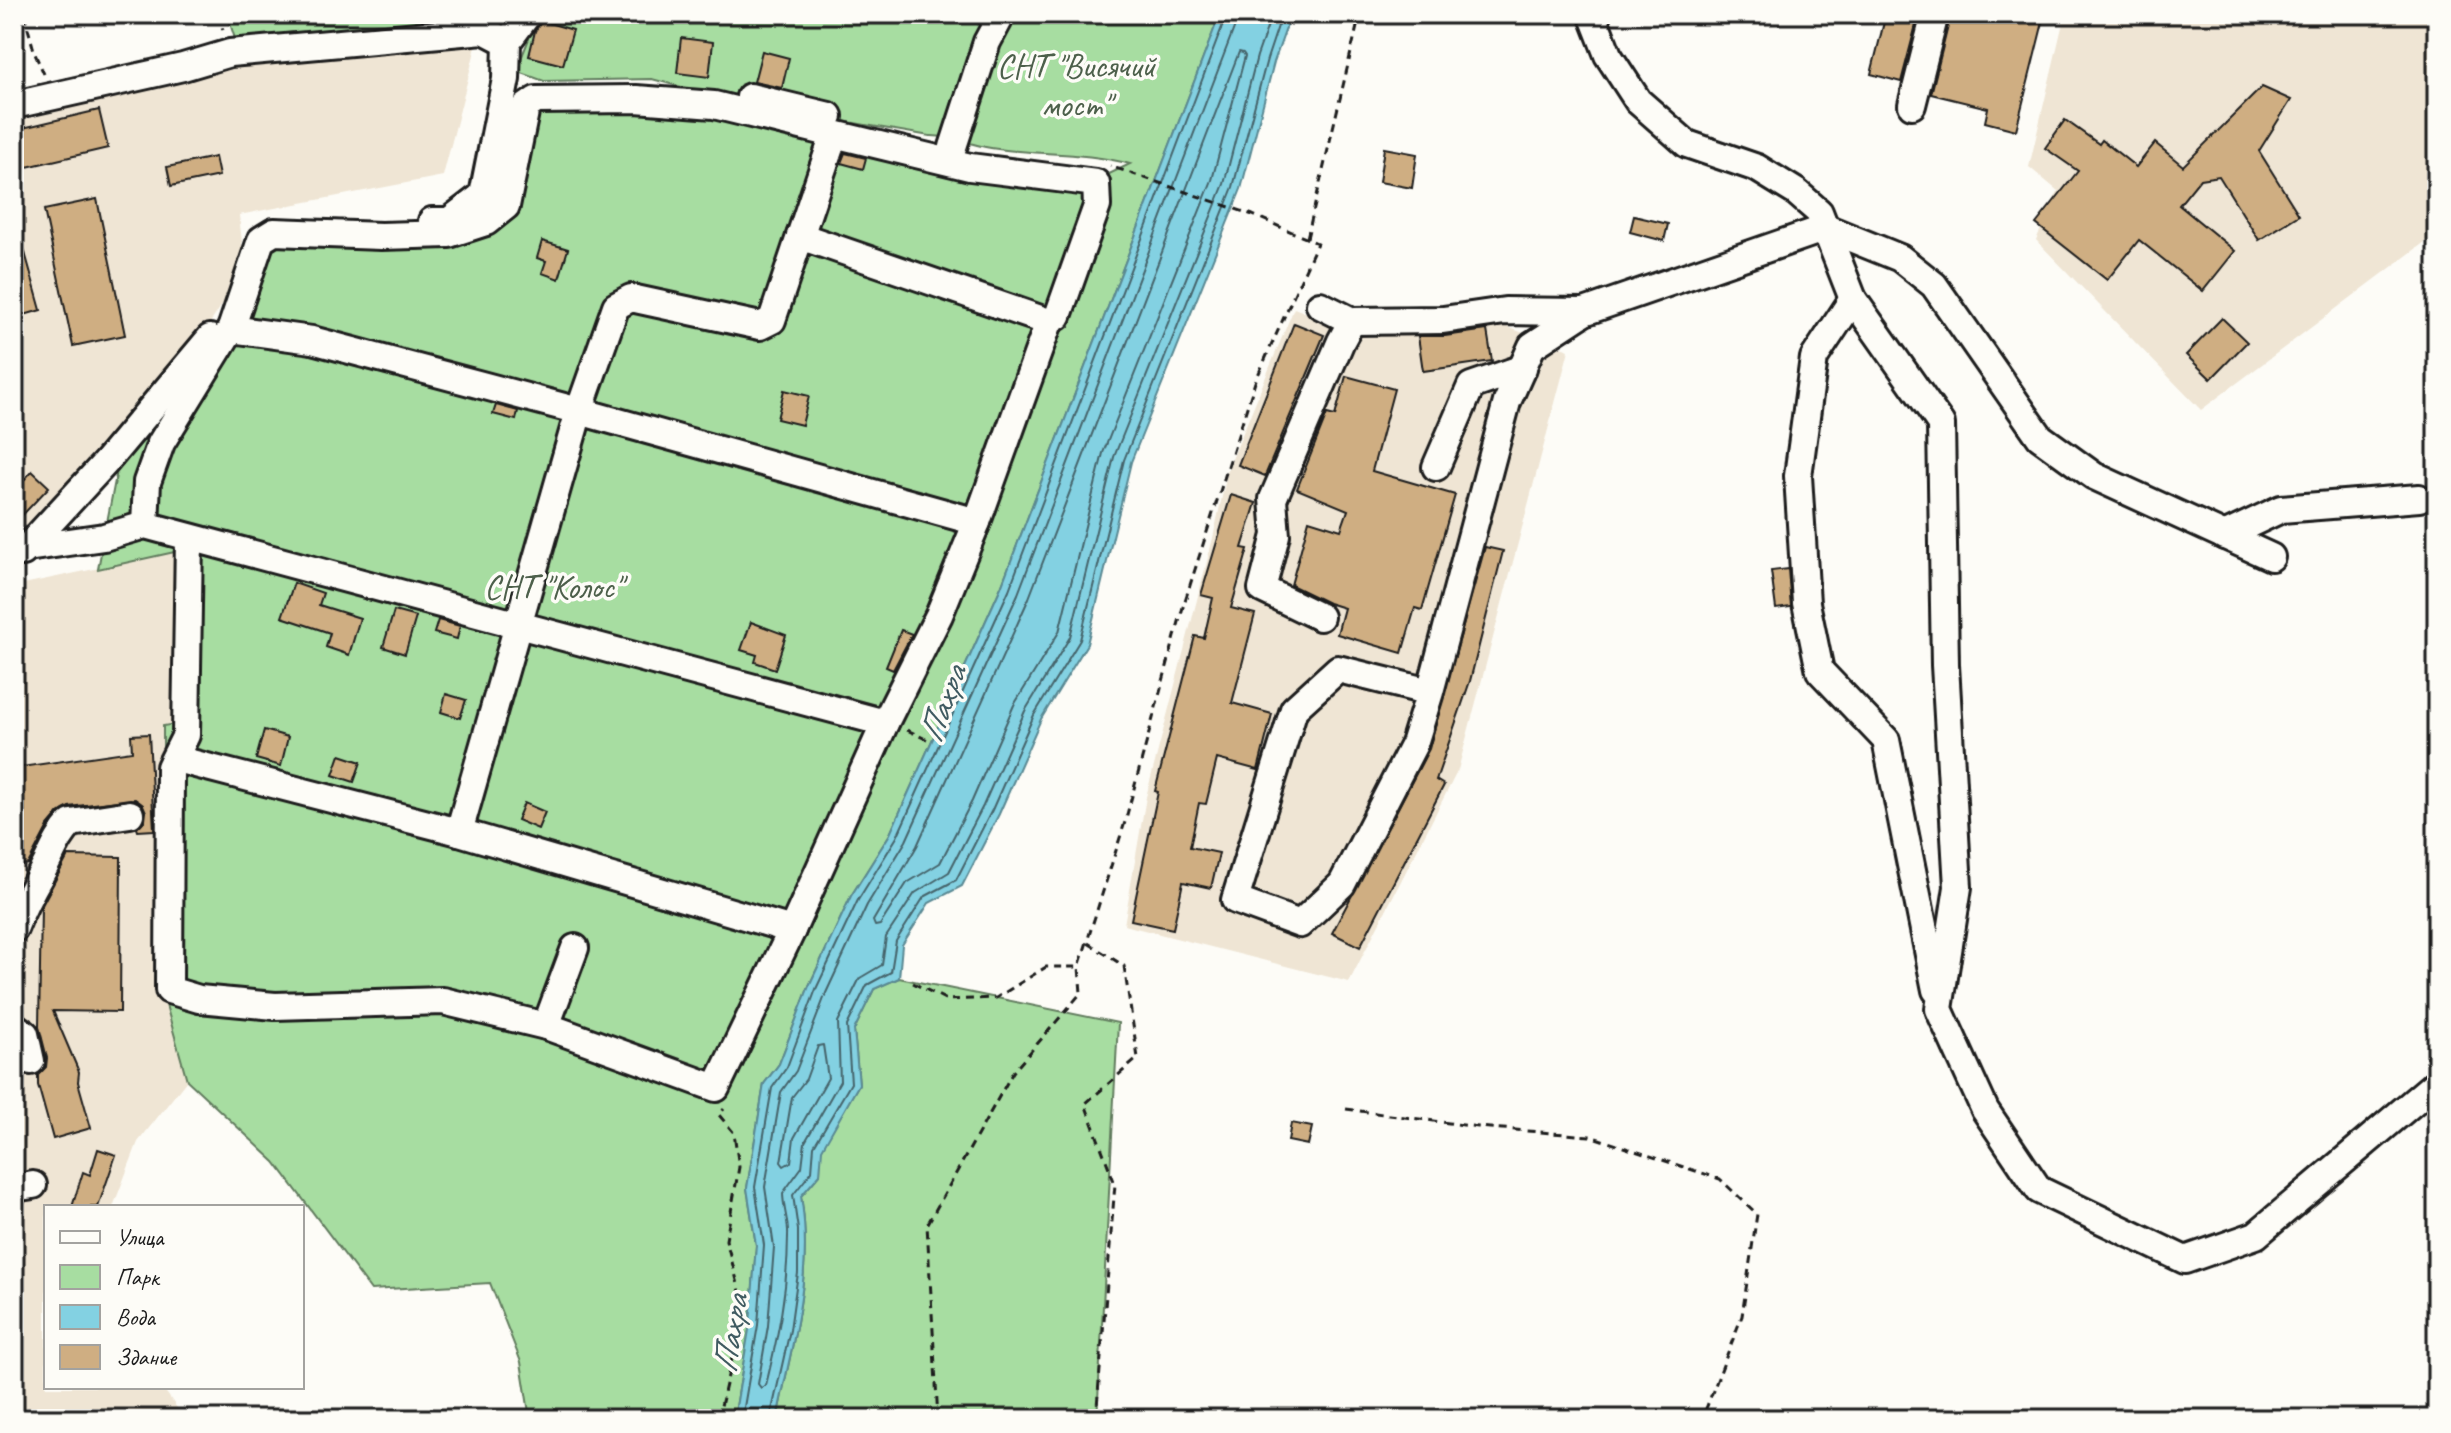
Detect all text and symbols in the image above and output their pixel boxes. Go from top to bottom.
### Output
park label: СНТ "Висячий мост" [997,44,1157,126]
park label: СНТ "Колос" [484,565,629,608]
water label: Пахра [907,656,978,748]
legend [44,1205,304,1389]
text: Улица [116,1222,165,1252]
text: Парк [116,1262,161,1292]
water label: Пахра [701,1288,759,1376]
text: Вода [116,1302,156,1332]
text: Здание [116,1342,178,1372]

